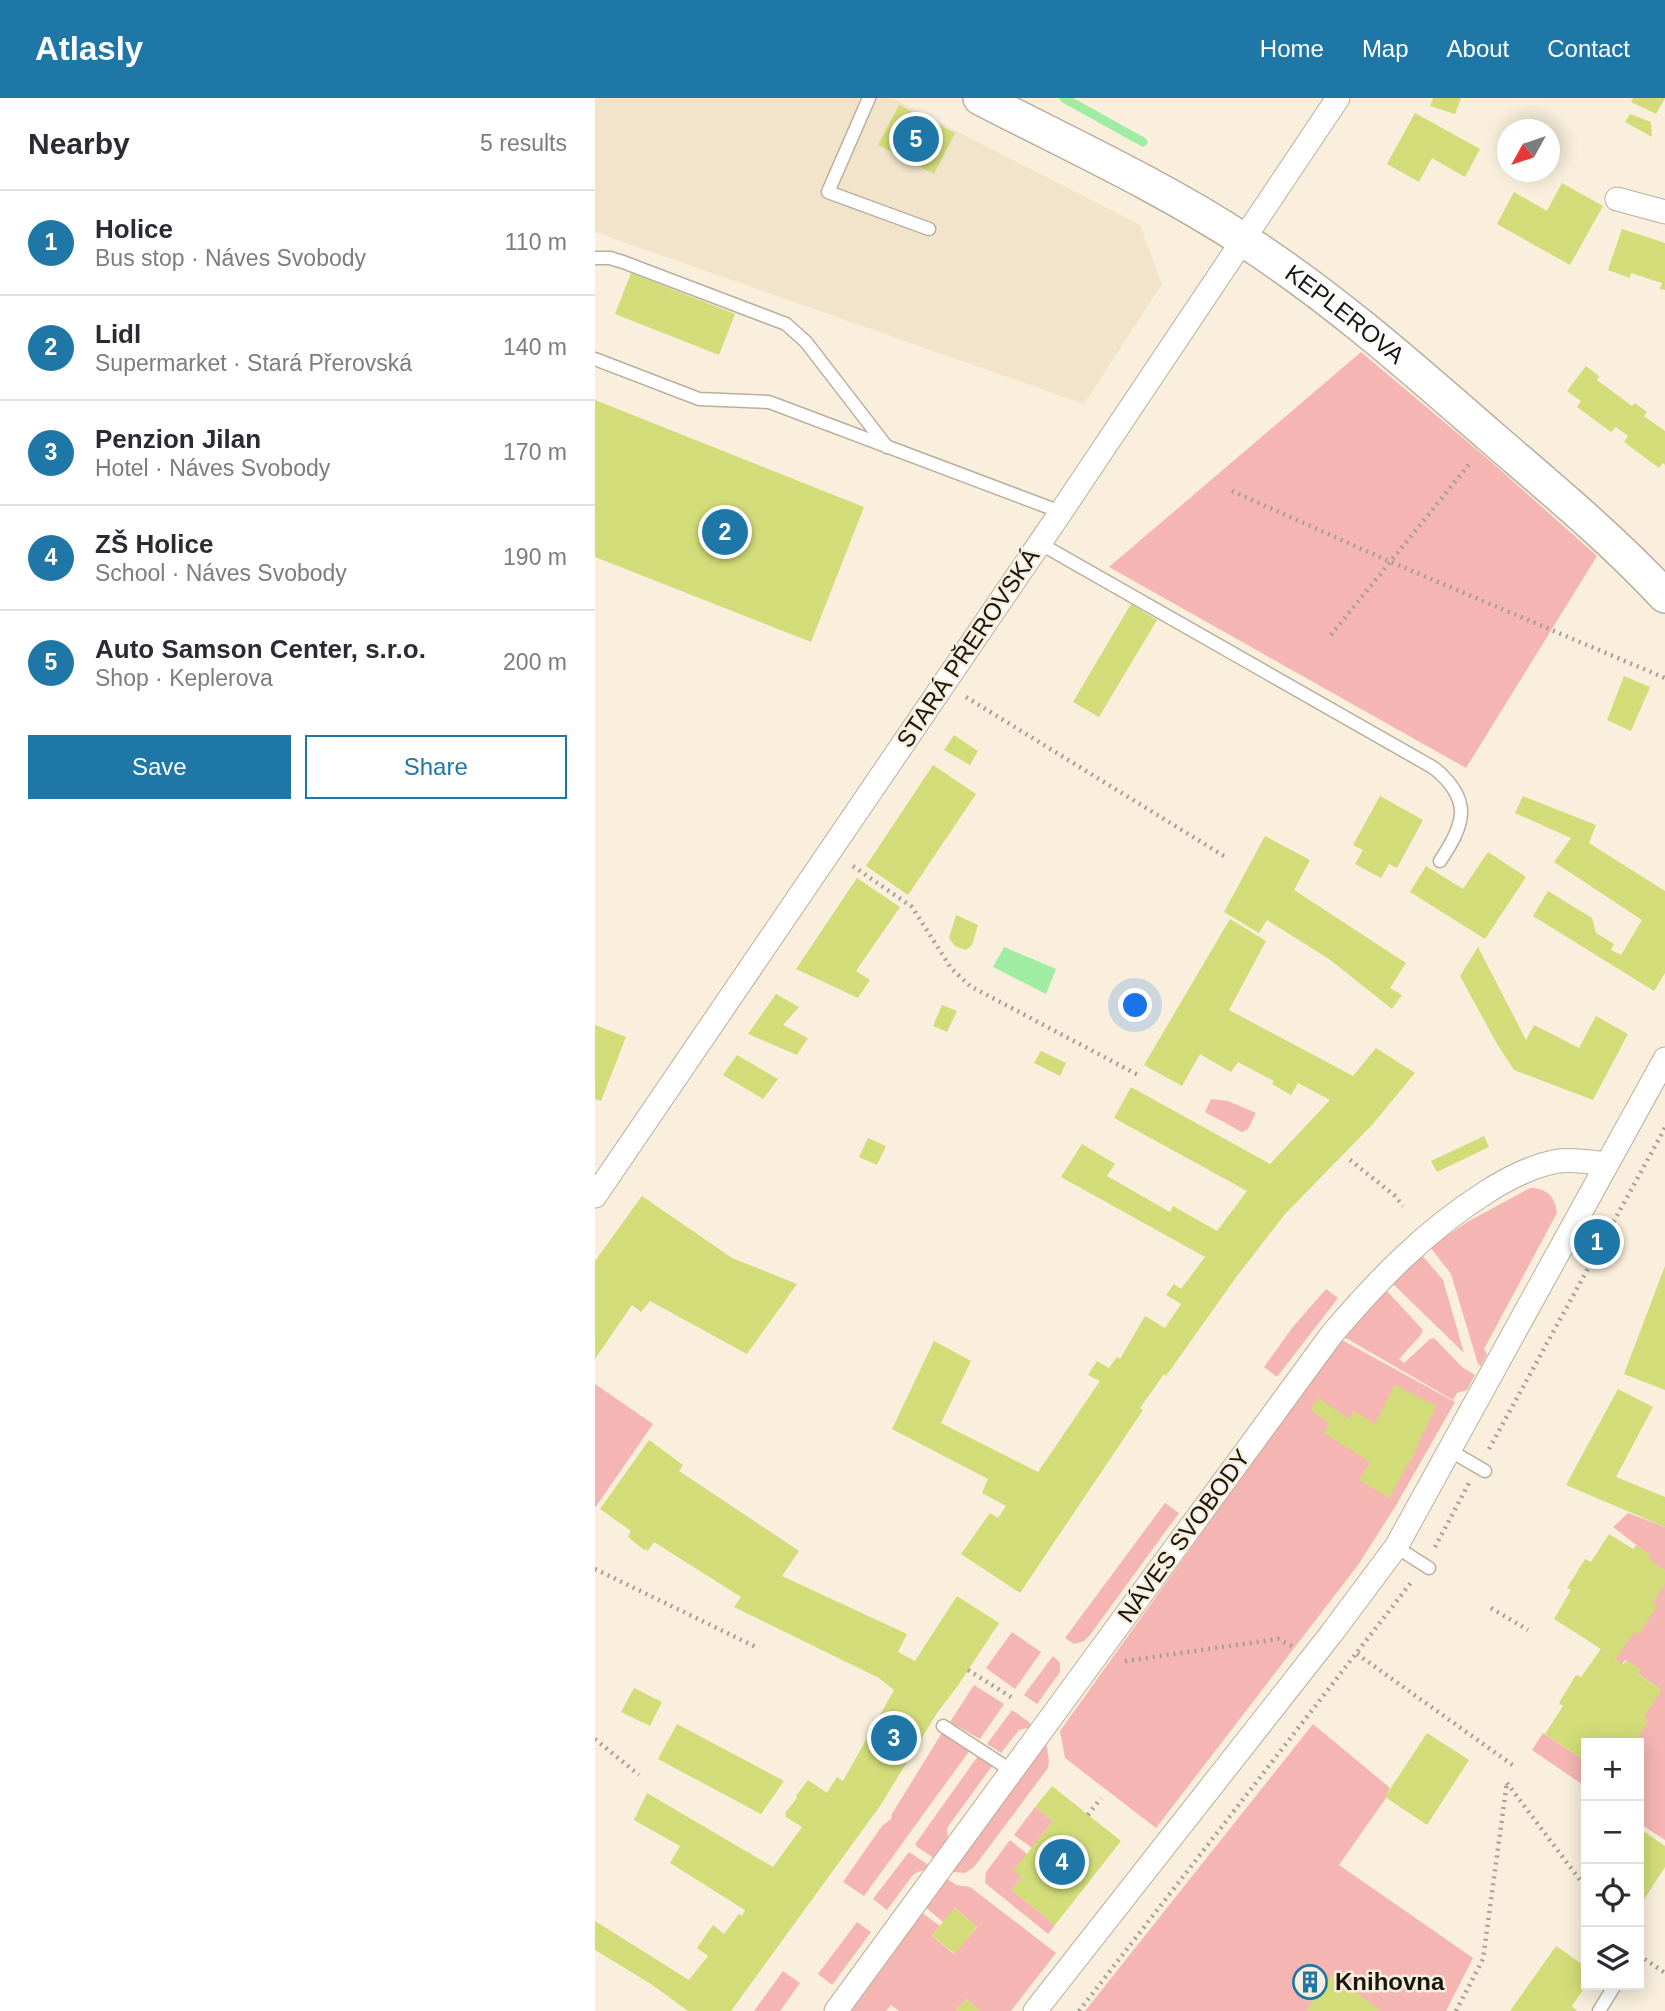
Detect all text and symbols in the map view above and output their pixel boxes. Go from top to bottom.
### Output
text: Atlasly [35,30,143,67]
text: Home [1260,35,1324,62]
text: Map [1362,35,1409,62]
text: About [1447,35,1509,62]
text: Contact [1547,35,1630,62]
pin: 5 [893,113,939,165]
north arrow [1497,119,1560,182]
text: Nearby [28,127,130,160]
text: 5 results [480,130,567,156]
text: Holice [95,214,173,244]
text: 1 [45,229,57,255]
text: 110 m [505,229,567,255]
text: Bus stop · Náves Svobody [95,245,366,271]
street label: KEPLEROVA [1280,259,1410,369]
text: Lidl [95,319,141,349]
text: 2 [45,334,57,360]
text: 140 m [503,334,567,360]
text: Supermarket · Stará Přerovská [95,350,412,376]
text: Penzion Jilan [95,424,261,454]
text: 3 [45,439,57,465]
text: 170 m [503,439,567,465]
text: Hotel · Náves Svobody [95,455,330,481]
pin: 2 [702,506,748,558]
text: ZŠ Holice [95,529,213,559]
street label: STARÁ PŘEROVSKÁ [891,543,1044,752]
text: 4 [45,544,57,570]
text: 190 m [503,544,567,570]
text: School · Náves Svobody [95,560,347,586]
text: Auto Samson Center, s.r.o. [95,634,426,664]
text: 5 [45,649,57,675]
text: 200 m [503,649,567,675]
text: Shop · Keplerova [95,665,273,691]
button: Save [28,735,291,799]
button: Share [305,735,567,799]
your location [1118,988,1152,1022]
pin: 1 [1574,1216,1620,1268]
street label: NÁVES SVOBODY [1112,1444,1255,1627]
pin: 3 [871,1712,917,1764]
map controls [1581,1738,1644,1990]
button: + [1581,1738,1644,1801]
button: − [1581,1801,1644,1864]
pin: 4 [1039,1836,1085,1888]
button: locate [1581,1864,1644,1927]
button: layers [1581,1927,1644,1990]
building icon: Knihovna [1291,1963,1329,2001]
place label: Knihovna [1335,1968,1445,1995]

